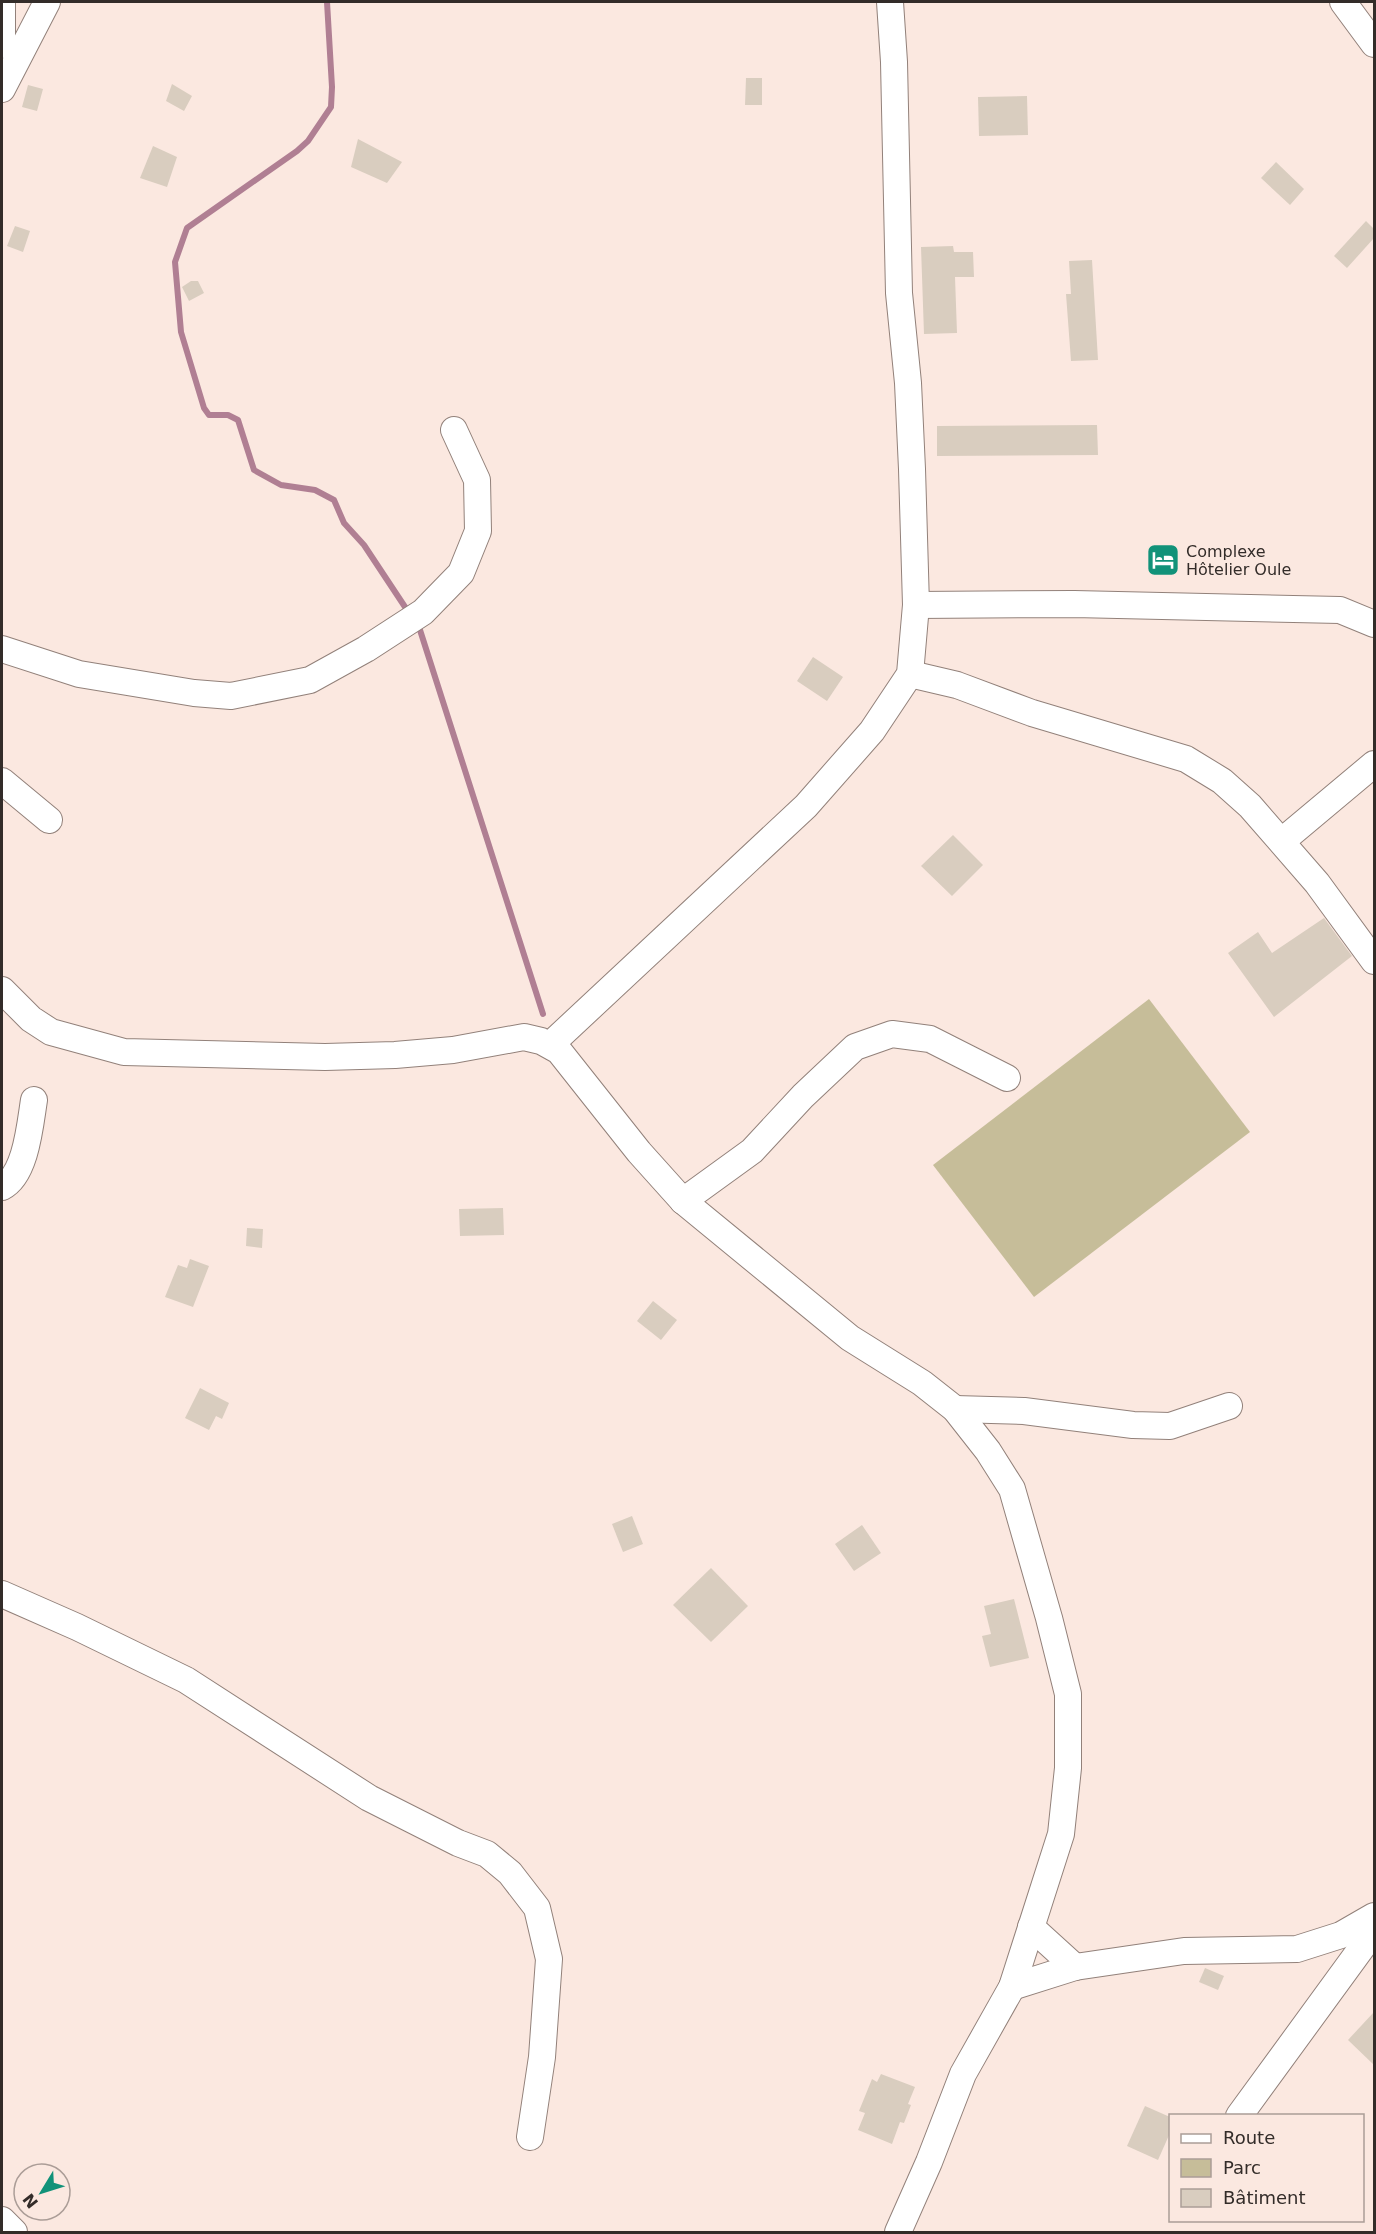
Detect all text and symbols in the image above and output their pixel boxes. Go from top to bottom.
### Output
hotel icon: Complexe Hôtelier Oule [1145,542,1181,578]
place label: Complexe Hôtelier Oule [1186,542,1291,579]
legend [1169,2114,1364,2222]
text: Route [1223,2127,1275,2148]
text: Parc [1223,2157,1261,2178]
north arrow [12,2162,72,2222]
text: Bâtiment [1223,2187,1306,2208]
text: N [19,2190,42,2212]

